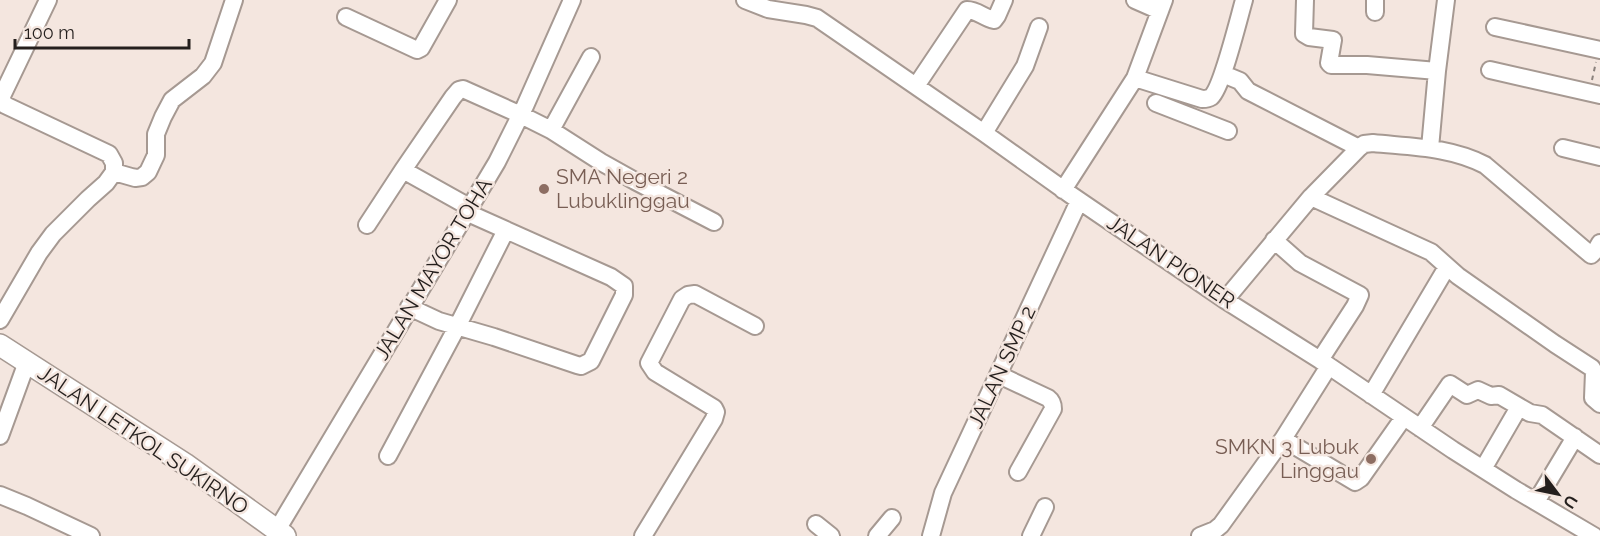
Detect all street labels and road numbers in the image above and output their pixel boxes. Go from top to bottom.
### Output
street label: JALAN MAYOR TOHA [368,173,497,364]
street label: JALAN PIONER [1103,210,1240,314]
street label: JALAN SMP 2 [962,302,1041,432]
street label: JALAN LETKOL SUKIRNO [33,360,253,519]

